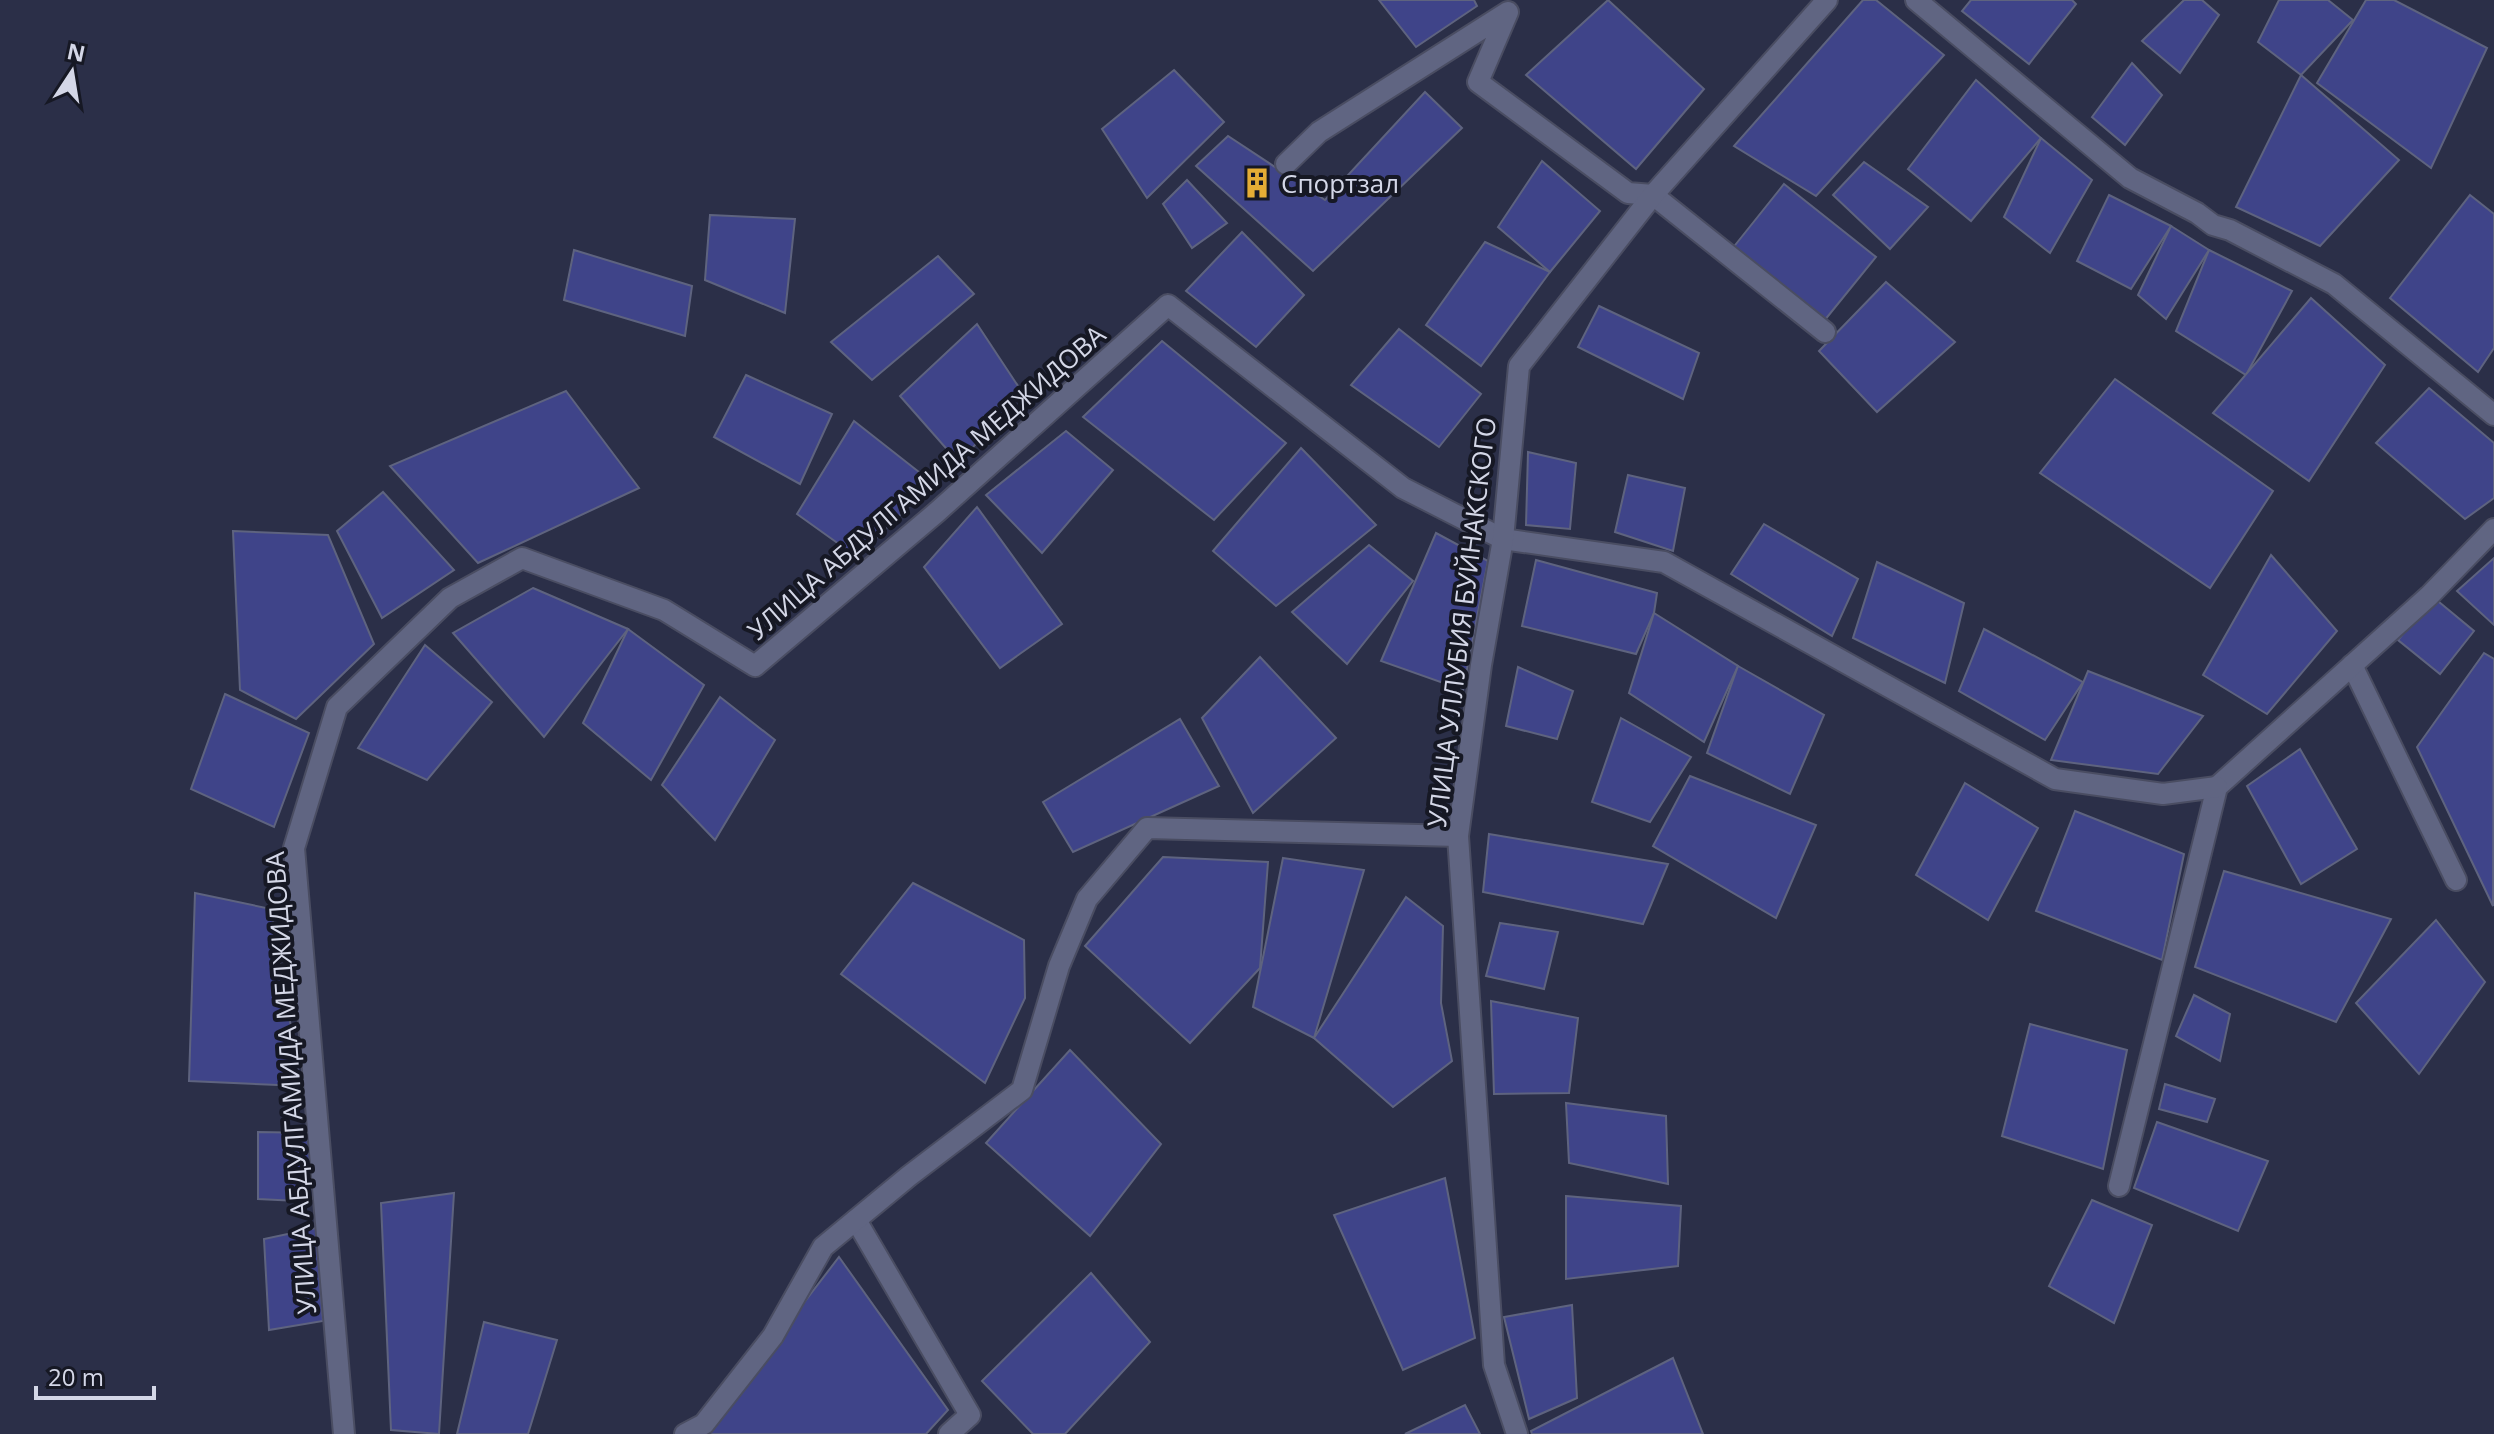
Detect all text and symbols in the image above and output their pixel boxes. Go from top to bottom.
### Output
north arrow [32,32,112,112]
text: N [64,35,88,68]
place label: Спортзал [1281,165,1399,201]
building icon: Спортзал [1240,166,1274,200]
street label: УЛИЦА АБДУЛГАМИДА МЕДЖИДОВА [739,316,1113,648]
street label: УЛИЦА УЛЛУБИЯ БУЙНАКСКОГО [1418,415,1504,829]
street label: УЛИЦА АБДУЛГАМИДА МЕДЖИДОВА [256,850,324,1315]
scale bar [36,1350,154,1400]
text: 20 m [48,1360,104,1393]

